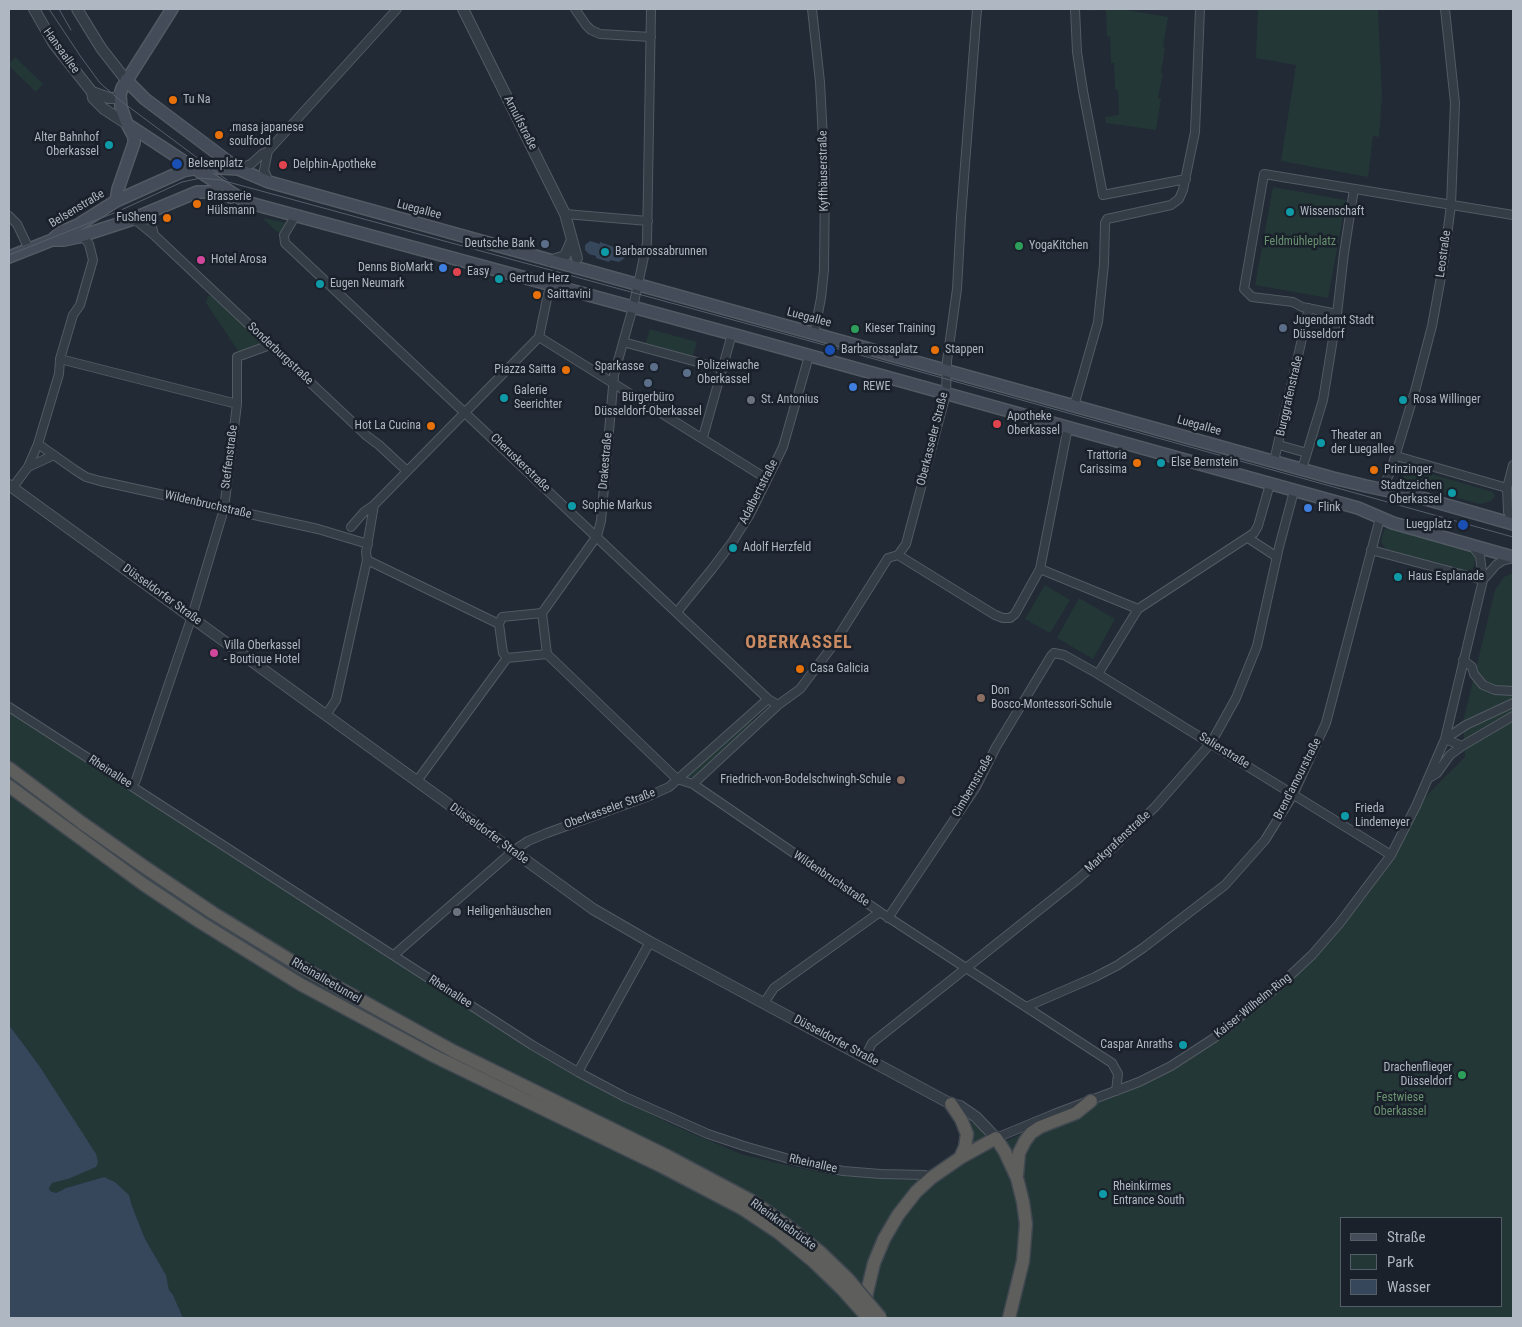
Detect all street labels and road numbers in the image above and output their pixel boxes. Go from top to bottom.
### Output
street label: Hansaallee [40,25,82,77]
street label: Arnulfstraße [500,94,540,152]
street label: Kyffhäuserstraße [816,130,832,212]
street label: Belsenstraße [47,187,107,231]
street label: Luegallee [395,197,443,223]
street label: Leostraße [1434,230,1454,278]
street label: Luegallee [785,305,833,331]
street label: Sonderburgstraße [244,320,316,388]
street label: Burggrafenstraße [1274,354,1306,438]
street label: Oberkasseler Straße [914,391,952,487]
street label: Luegallee [1175,413,1223,439]
street label: Steffenstraße [219,424,241,490]
street label: Cheruskerstraße [487,431,553,495]
street label: Drakestraße [596,432,616,490]
street label: Adalbertstraße [737,457,781,527]
street label: Wildenbruchstraße [163,488,253,522]
street label: Düsseldorfer Straße [120,561,204,629]
street label: Salierstraße [1196,730,1252,772]
street label: Brend'amourstraße [1271,736,1325,822]
street label: Cimbernstraße [949,752,997,820]
street label: Rheinallee [86,753,134,791]
street label: Oberkasseler Straße [563,786,657,832]
street label: Düsseldorfer Straße [447,800,531,868]
street label: Markgrafenstraße [1082,808,1154,876]
street label: Wildenbruchstraße [790,848,872,910]
street label: Rheinalleetunnel [289,955,363,1007]
street label: Kaiser-Wilhelm-Ring [1212,971,1294,1041]
street label: Rheinallee [426,973,474,1011]
street label: Düsseldorfer Straße [791,1013,881,1069]
street label: Rheinallee [788,1151,838,1177]
street label: Rheinkniebrücke [747,1196,819,1254]

